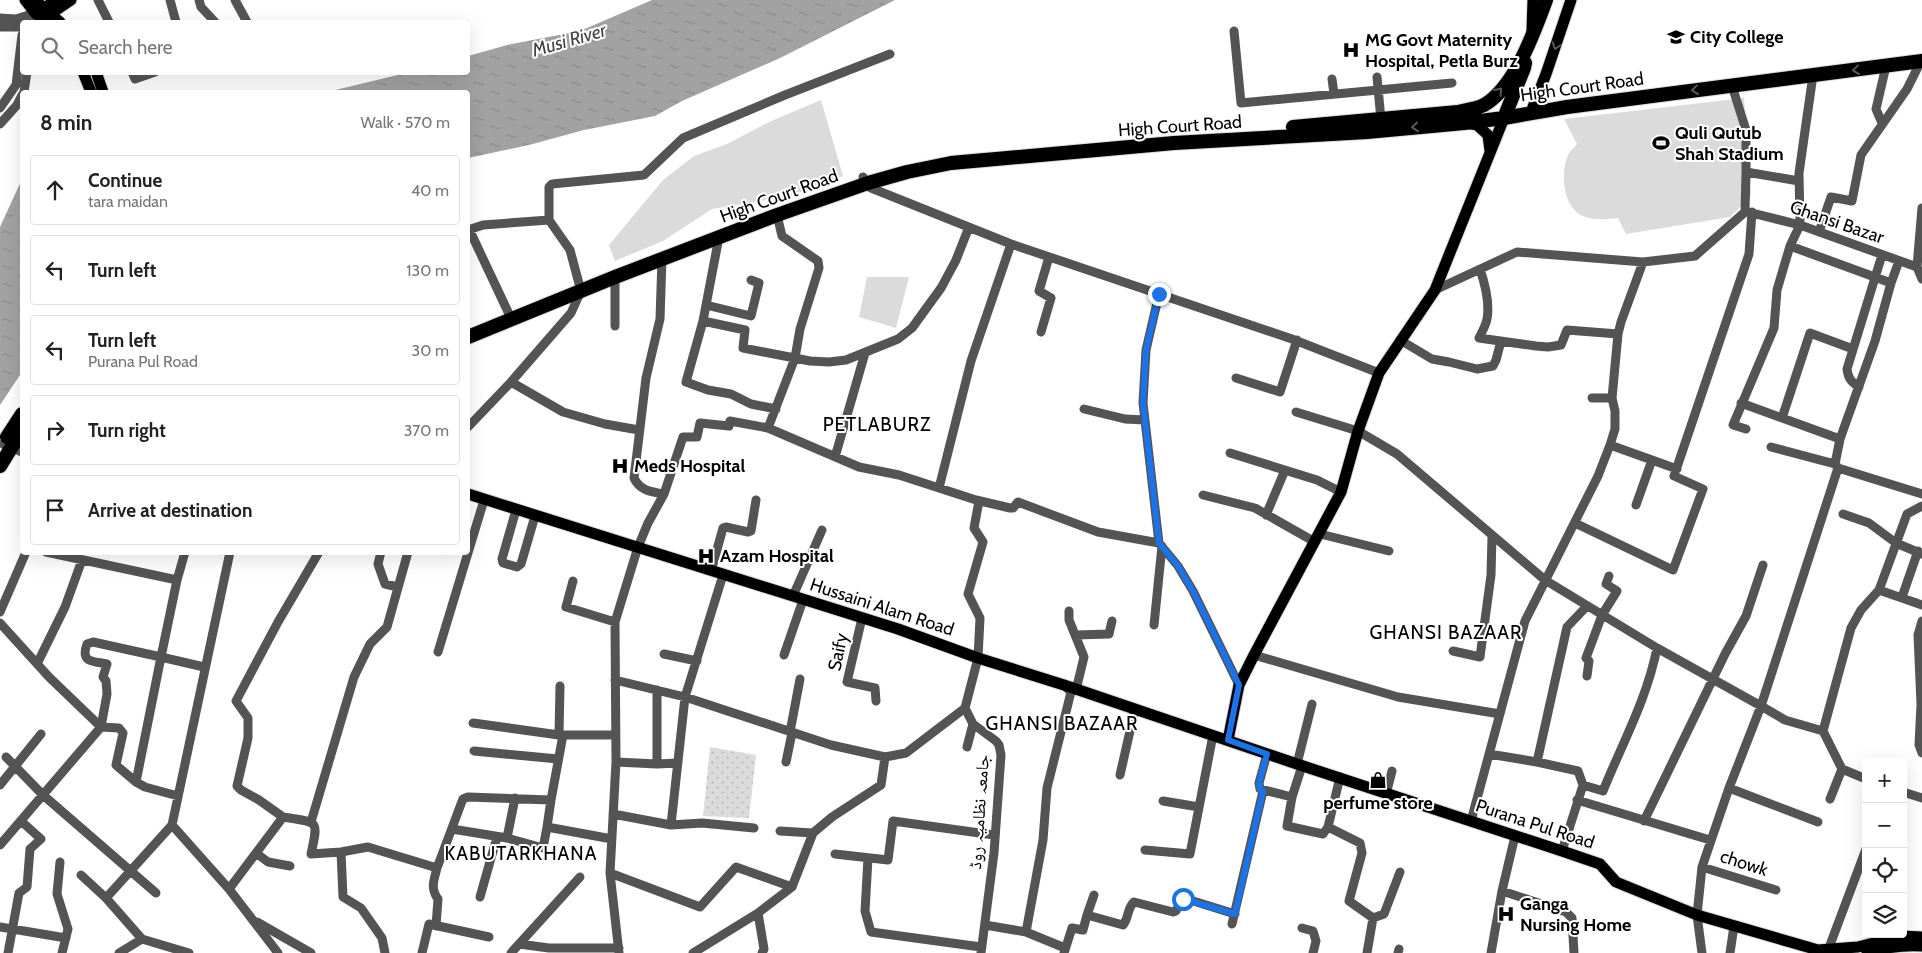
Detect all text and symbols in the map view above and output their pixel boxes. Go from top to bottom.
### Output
water label: Musi River [528,18,610,62]
search box [20,20,470,75]
place label: City College [1690,26,1784,48]
school or university icon: City College [1666,27,1686,47]
place label: MG Govt Maternity Hospital, Petla Burz [1365,29,1518,72]
icon: search [38,34,66,62]
text: Search here [78,36,172,59]
hospital icon: MG Govt Maternity Hospital, Petla Burz [1341,40,1361,60]
one-way arrow [1551,42,1561,50]
one-way arrow [1852,64,1860,75]
street label: High Court Road [1519,67,1645,107]
one-way arrow [1691,85,1700,95]
one-way arrow [1493,88,1502,97]
text: 8 min [40,110,92,135]
street label: High Court Road [1117,111,1243,141]
text: Walk · 570 m [361,113,450,132]
one-way arrow [1411,121,1419,132]
place label: Quli Qutub Shah Stadium [1675,122,1784,165]
sports icon: Quli Qutub Shah Stadium [1651,133,1671,153]
street label: High Court Road [717,164,841,228]
text: Continue [88,169,162,192]
icon: ahead [41,176,69,204]
text: 40 m [411,181,449,200]
text: tara maidan [88,192,168,211]
street label: Ghansi Bazar [1787,196,1887,248]
icon: left [41,256,69,284]
text: Turn left [88,259,156,282]
text: 130 m [406,261,449,280]
route end [1148,283,1171,306]
text: Turn left [88,329,156,352]
icon: left [41,336,69,364]
text: 30 m [412,341,449,360]
text: Purana Pul Road [88,352,198,371]
district label: PETLABURZ [823,413,931,436]
icon: right [41,416,69,444]
text: Turn right [88,419,166,442]
text: 370 m [404,421,449,440]
place label: Meds Hospital [634,455,746,477]
hospital icon: Meds Hospital [610,456,630,476]
icon: arrive [41,496,69,524]
text: Arrive at destination [88,499,252,522]
place label: Azam Hospital [720,545,834,567]
hospital icon: Azam Hospital [696,546,716,566]
street label: Hussaini Alam Road [807,573,957,641]
district label: GHANSI BAZAAR [1370,621,1522,644]
street label: Saify [823,631,853,673]
district label: GHANSI BAZAAR [986,712,1138,735]
street label: جامعہ نظامیہ روڈ [964,754,994,870]
map controls [1862,758,1907,938]
button: + [1862,758,1907,803]
shop icon: perfume store [1368,770,1388,790]
place label: perfume store [1323,792,1433,814]
street label: Purana Pul Road [1473,794,1597,854]
button: − [1862,803,1907,848]
district label: KABUTARKHANA [445,842,597,865]
street label: chowk [1717,845,1772,881]
button: locate [1862,848,1907,893]
route start [1172,888,1195,911]
place label: Ganga Nursing Home [1520,893,1631,936]
button: layers [1862,893,1907,938]
hospital icon: Ganga Nursing Home [1496,904,1516,924]

